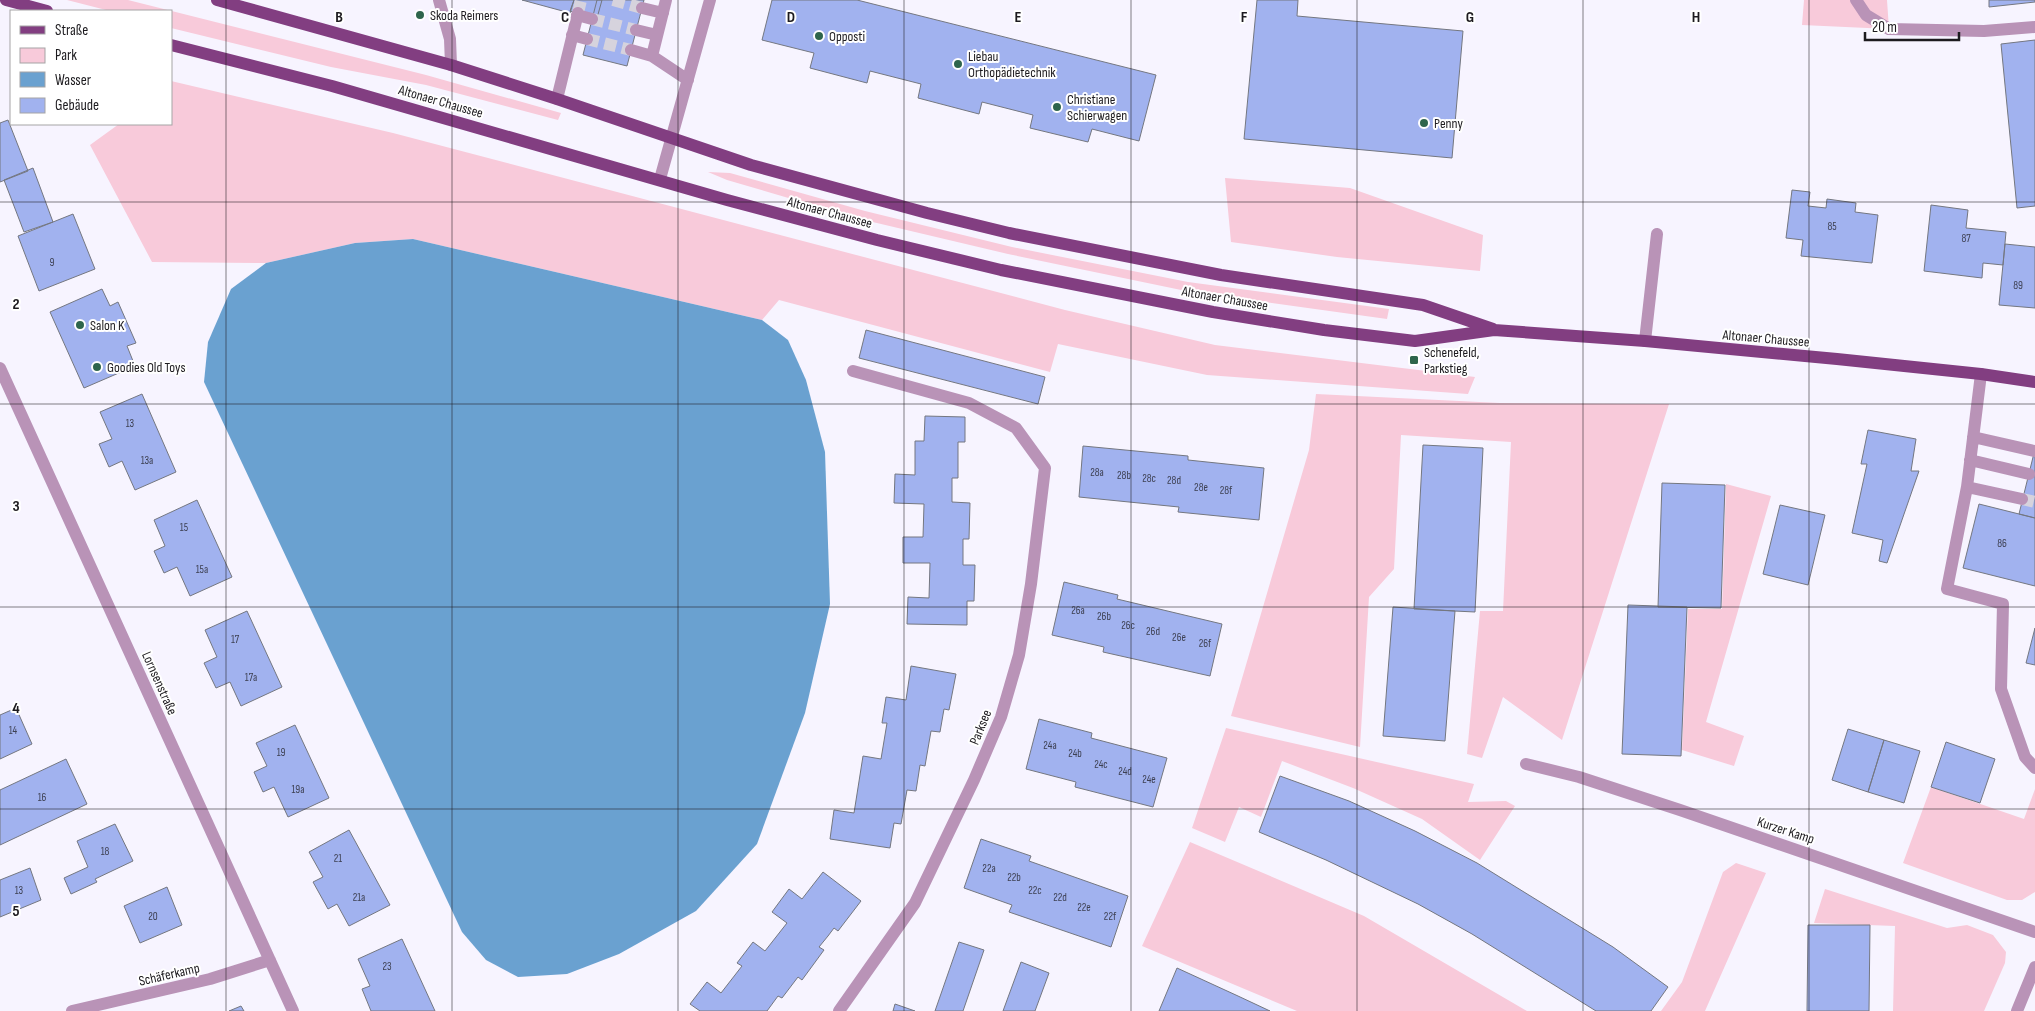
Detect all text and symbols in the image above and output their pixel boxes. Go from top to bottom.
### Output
place label: Skoda Reimers [430,7,498,24]
text: B [335,8,343,27]
text: C [561,8,569,27]
text: D [787,8,795,27]
text: E [1015,8,1022,27]
text: F [1241,8,1248,27]
text: G [1466,8,1474,27]
text: H [1692,8,1700,27]
marker: Skoda Reimers [414,9,426,21]
legend [10,10,172,125]
scale bar [1865,10,1959,42]
text: 20 m [1872,18,1897,37]
text: Straße [55,21,88,40]
place label: Opposti [829,28,865,45]
marker: Opposti [813,30,825,42]
text: Park [55,46,77,65]
place label: Liebau Orthopädietechnik [968,48,1056,81]
marker: Liebau Orthopädietechnik [952,58,964,70]
text: Wasser [55,71,92,90]
street label: Altonaer Chaussee [396,81,485,122]
place label: Christiane Schierwagen [1067,91,1127,124]
text: Gebäude [55,96,99,115]
marker: Christiane Schierwagen [1051,101,1063,113]
place label: Penny [1434,115,1463,132]
marker: Penny [1418,117,1430,129]
street label: Altonaer Chaussee [785,193,874,232]
house number: 85 [1827,220,1837,233]
house number: 87 [1961,232,1971,245]
house number: 9 [50,256,55,269]
house number: 89 [2013,279,2023,292]
street label: Altonaer Chaussee [1180,282,1269,314]
text: 2 [12,295,20,314]
place label: Salon K [90,317,125,334]
marker: Salon K [74,319,86,331]
street label: Altonaer Chaussee [1721,326,1810,351]
place label: Schenefeld, Parkstieg [1424,344,1480,377]
marker: Schenefeld, Parkstieg [1408,354,1420,366]
place label: Goodies Old Toys [107,359,185,376]
marker: Goodies Old Toys [91,361,103,373]
house number: 13 [126,417,135,430]
house number: 13a [141,454,153,467]
house number: 28a [1090,466,1104,479]
house number: 28b [1117,469,1131,482]
house number: 28c [1142,472,1156,485]
house number: 28d [1167,474,1181,487]
house number: 28e [1194,481,1208,494]
house number: 28f [1220,484,1233,497]
text: 3 [12,497,20,516]
house number: 15 [180,521,188,534]
house number: 86 [1997,537,2007,550]
house number: 15a [196,563,208,576]
house number: 26a [1071,604,1085,617]
house number: 26b [1097,610,1111,623]
house number: 26c [1121,619,1135,632]
house number: 26d [1146,625,1160,638]
house number: 26e [1172,631,1186,644]
house number: 17 [231,633,240,646]
house number: 26f [1199,637,1212,650]
street label: Lornsenstraße [138,649,181,717]
house number: 17a [245,671,257,684]
text: 4 [12,699,20,718]
street label: Parksee [966,707,995,747]
house number: 14 [9,724,18,737]
house number: 24a [1043,739,1057,752]
house number: 19 [277,746,285,759]
house number: 24b [1068,747,1082,760]
house number: 24c [1094,758,1108,771]
house number: 24d [1118,765,1132,778]
house number: 24e [1142,773,1156,786]
house number: 19a [292,783,304,796]
house number: 16 [38,791,47,804]
street label: Kurzer Kamp [1755,813,1817,848]
house number: 18 [101,845,110,858]
house number: 21 [334,852,342,865]
house number: 22a [982,862,996,875]
house number: 22b [1007,871,1021,884]
house number: 13 [15,884,24,897]
house number: 22c [1028,884,1042,897]
house number: 21a [353,891,365,904]
house number: 22d [1053,891,1067,904]
house number: 22e [1077,901,1091,914]
text: 5 [12,902,20,921]
house number: 20 [148,910,158,923]
house number: 22f [1104,910,1117,923]
street label: Schäferkamp [137,959,201,990]
house number: 23 [382,960,392,973]

